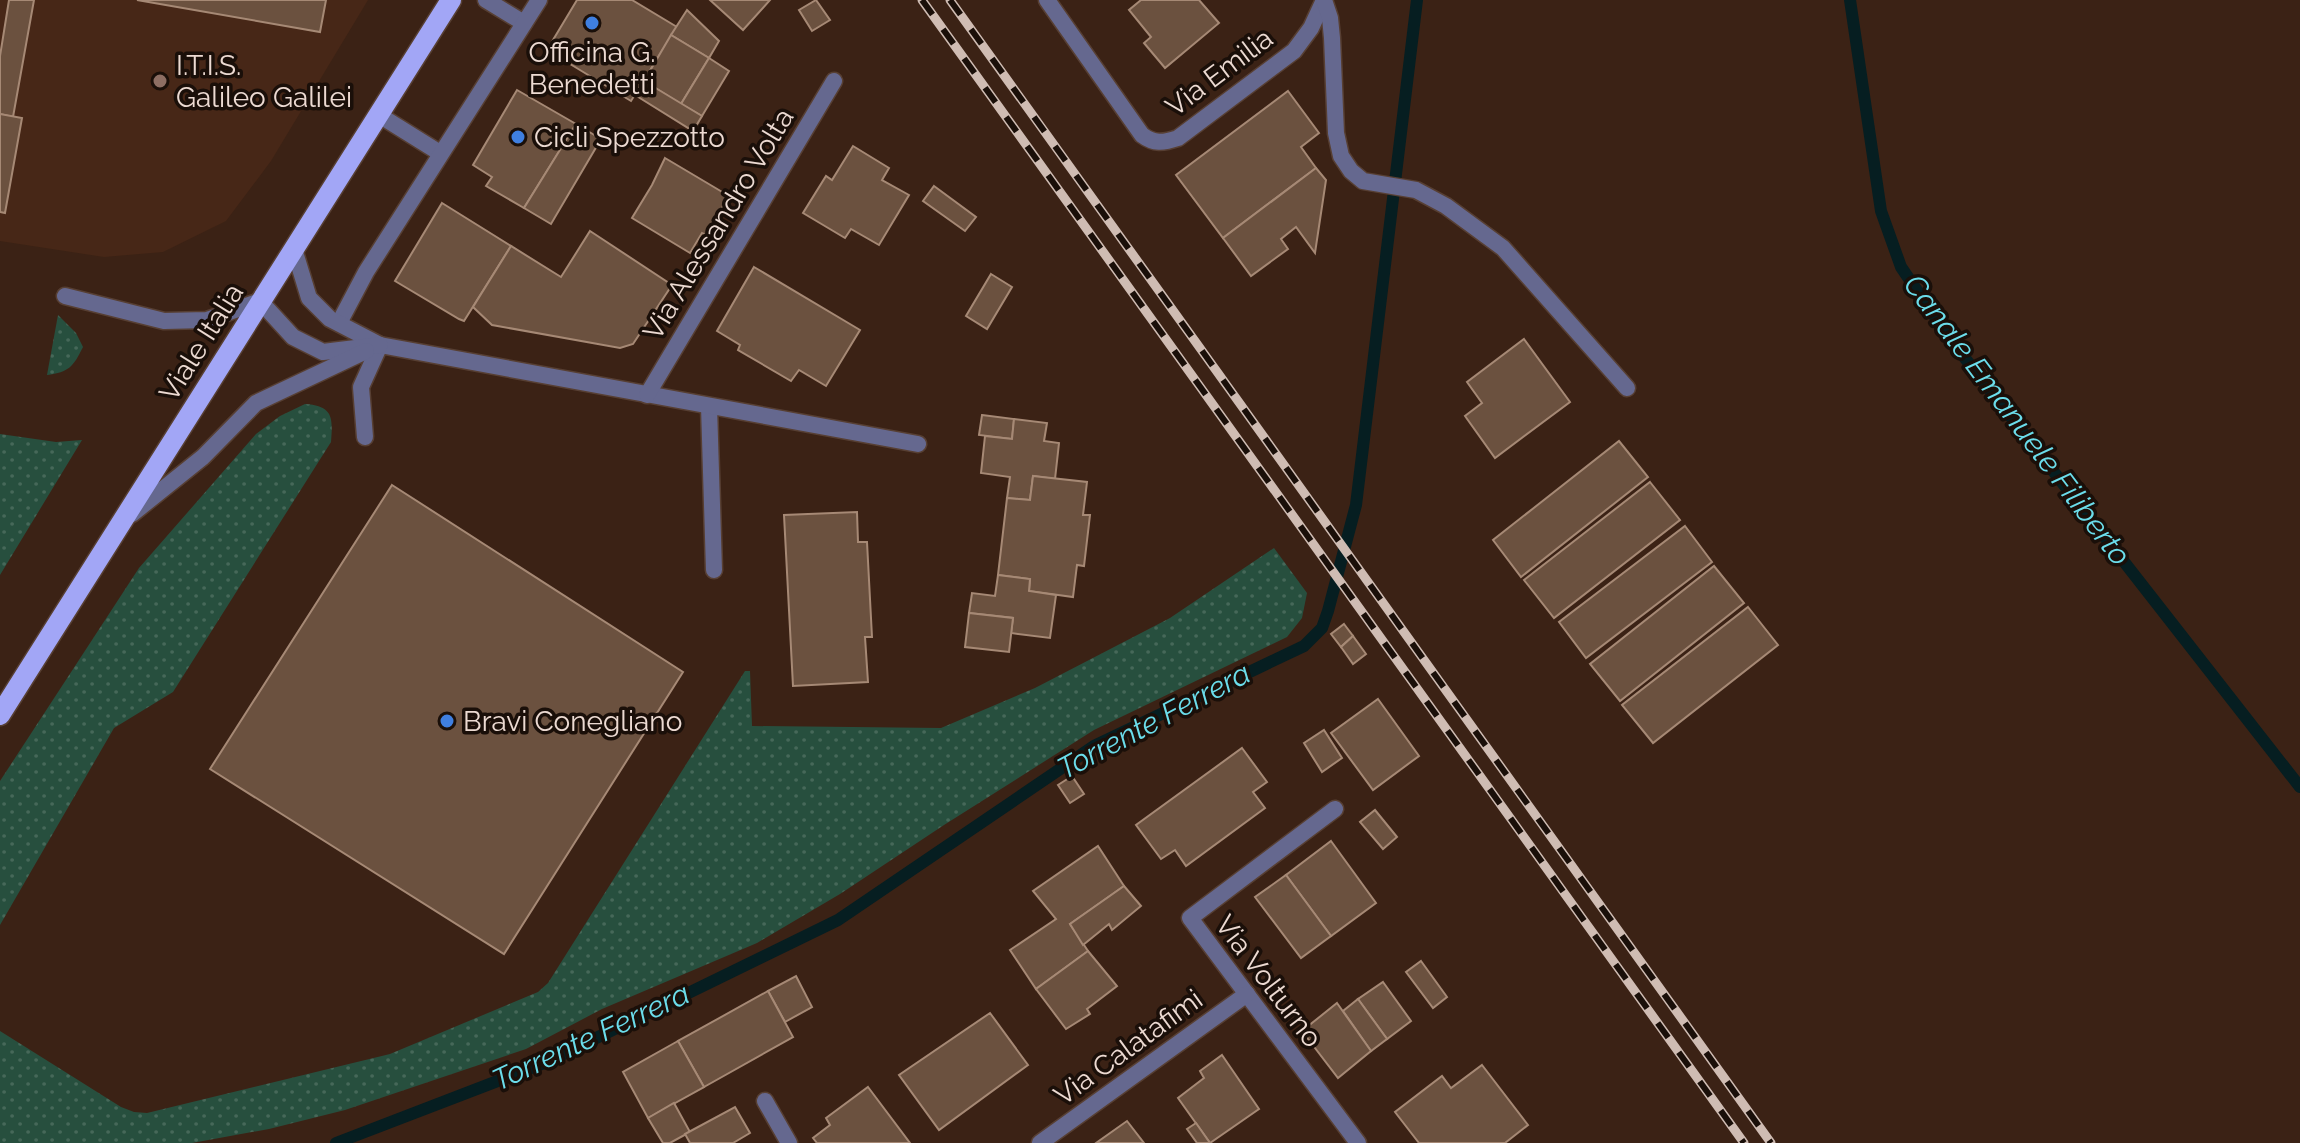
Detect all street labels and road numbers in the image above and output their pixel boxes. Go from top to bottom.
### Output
street label: Via Emilia [1159,22,1279,123]
street label: Via Alessandro Volta [636,103,801,346]
street label: Viale Italia [152,278,250,407]
street label: Via Volturno [1208,909,1329,1054]
street label: Via Calatafimi [1048,983,1209,1112]

